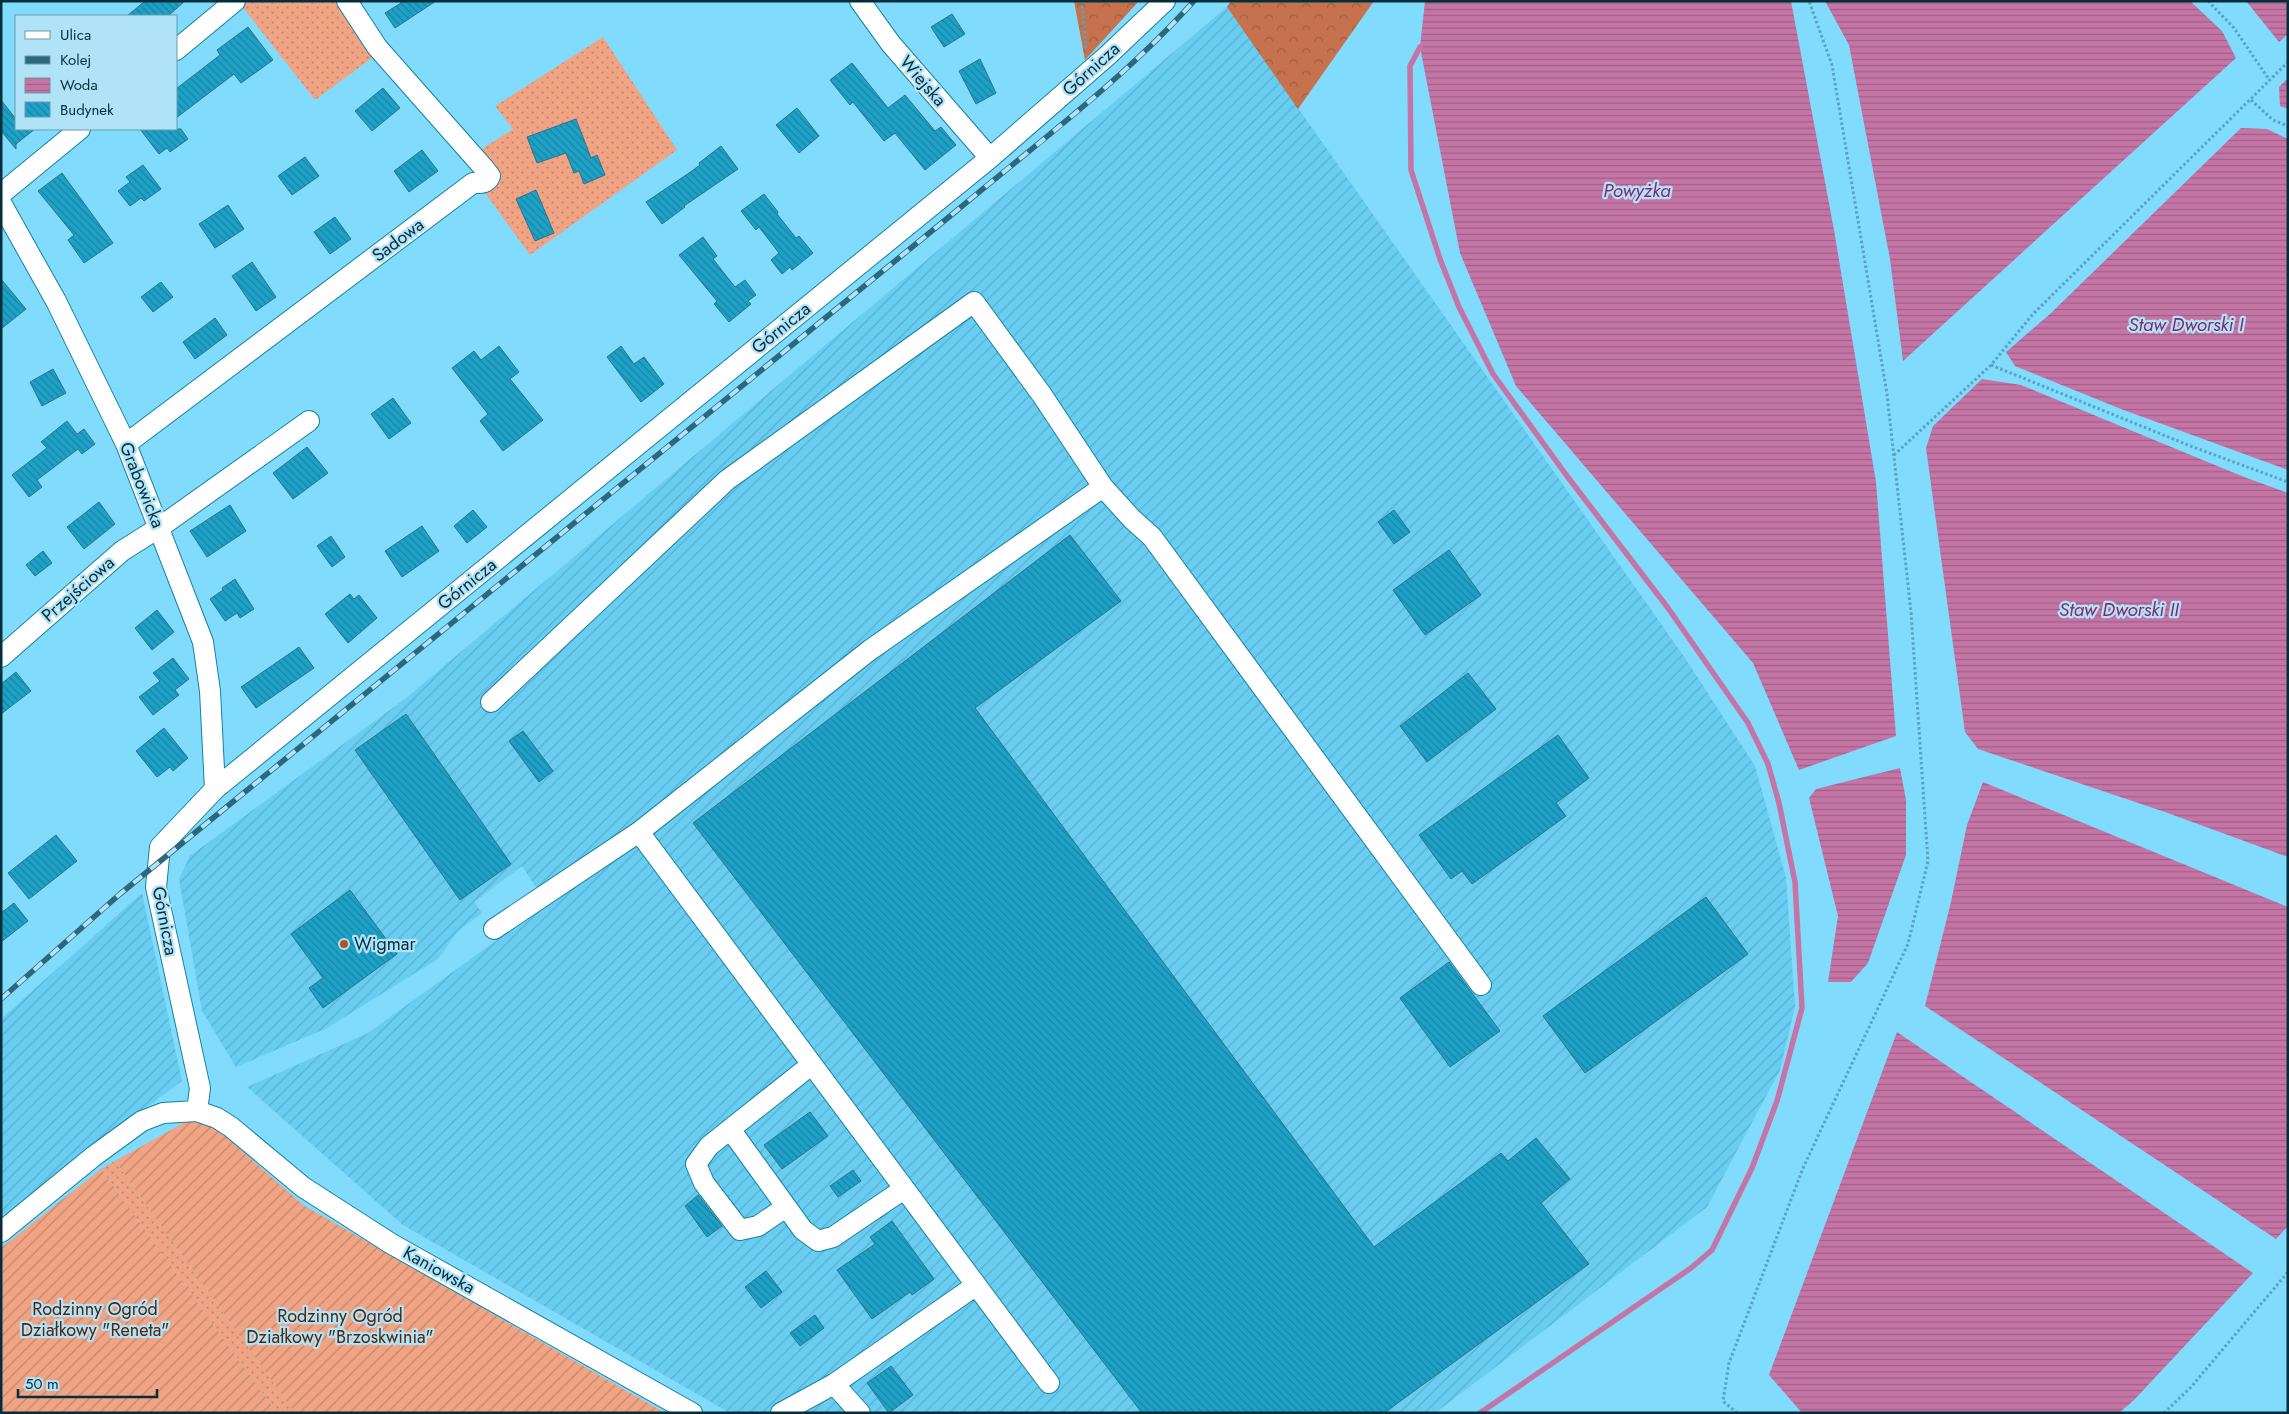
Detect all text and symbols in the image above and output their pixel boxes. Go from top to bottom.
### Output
legend [15,15,178,130]
text: Ulica [60,24,91,46]
street label: Górnicza [1056,36,1126,102]
text: Kolej [60,49,91,71]
street label: Wiejska [893,50,953,112]
text: Woda [60,74,98,96]
text: Budynek [60,99,114,121]
water label: Powyżka [1603,177,1671,204]
street label: Sadowa [367,212,429,268]
street label: Górnicza [746,296,816,360]
water label: Staw Dworski I [2128,311,2244,338]
street label: Grabowicka [113,438,171,532]
street label: Przejściowa [36,550,120,628]
street label: Górnicza [432,552,502,616]
water label: Staw Dworski II [2059,596,2179,623]
street label: Górnicza [146,884,184,958]
place label: Wigmar [354,931,416,957]
marker: Wigmar [338,938,350,950]
street label: Kaniowska [398,1240,480,1300]
park label: Rodzinny Ogród Działkowy "Reneta" [21,1296,169,1343]
park label: Rodzinny Ogród Działkowy "Brzoskwinia" [246,1303,434,1350]
scale bar [18,1366,156,1398]
text: 50 m [25,1373,59,1395]

